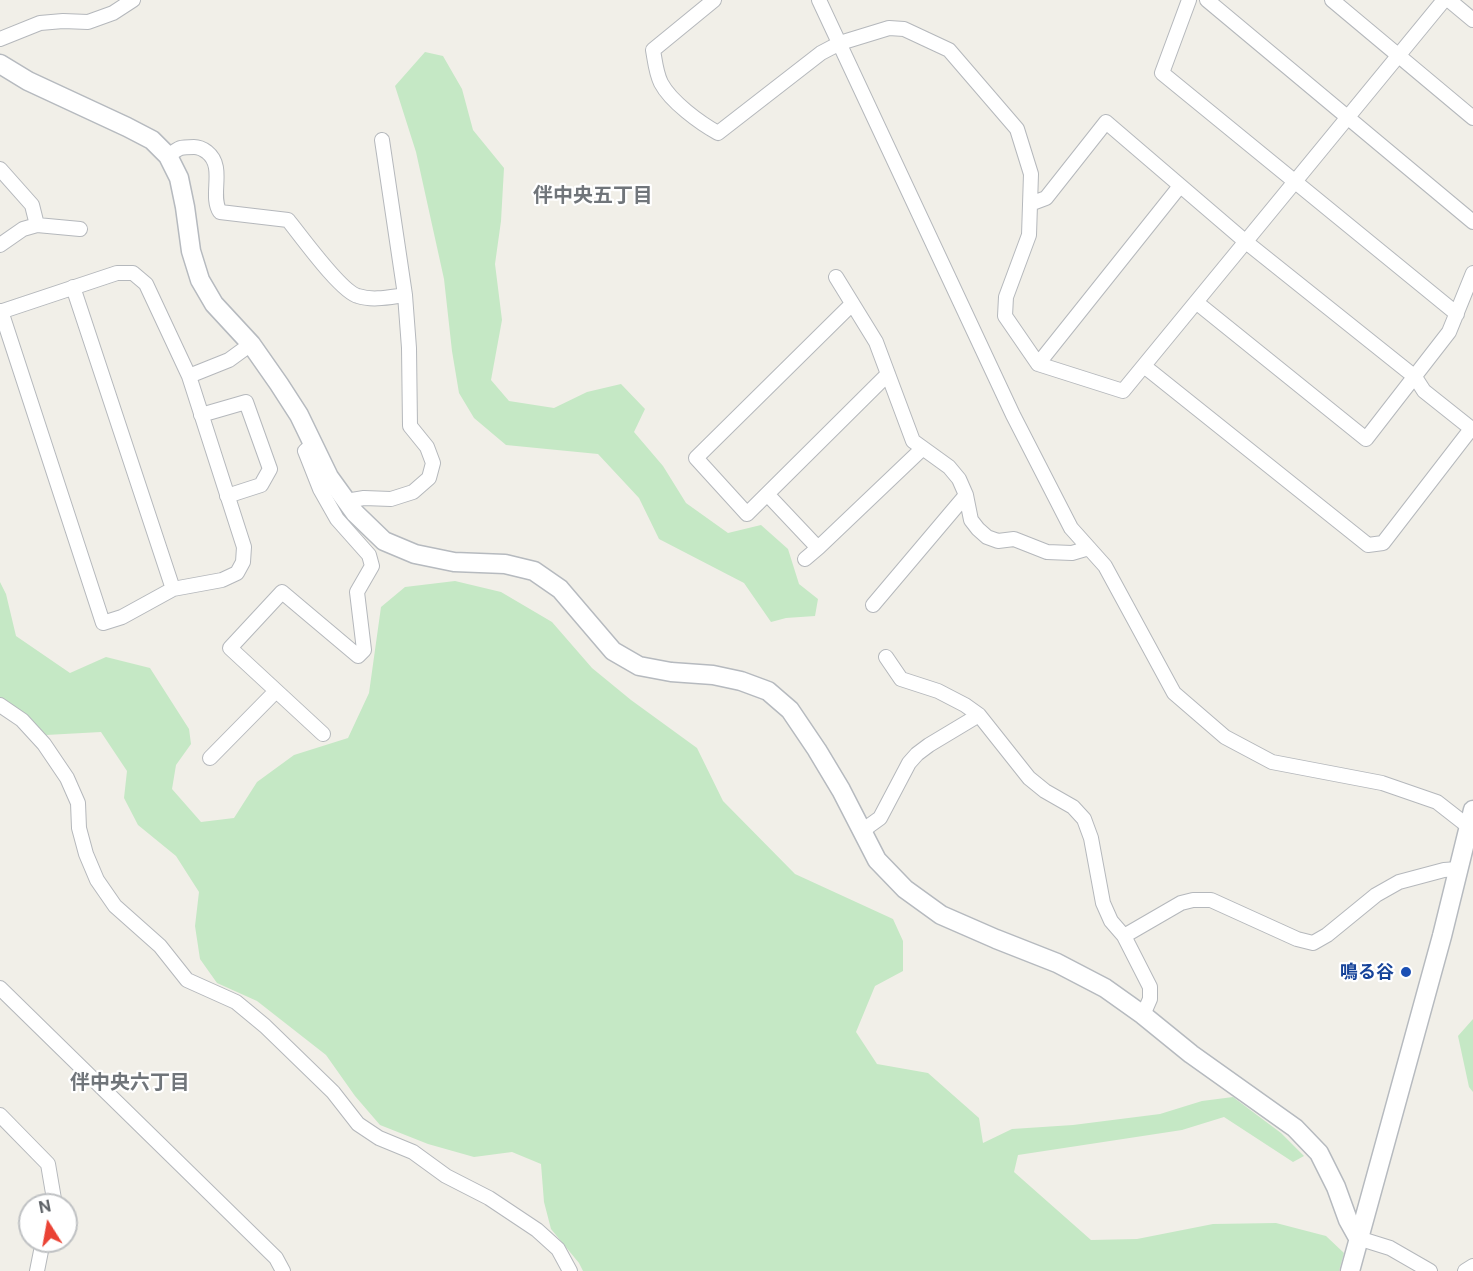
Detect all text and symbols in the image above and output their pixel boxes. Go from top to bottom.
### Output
district label: 伴中央五丁目 [533,184,653,208]
place label: 鳴る谷 [1340,961,1394,983]
marker: 鳴る谷 [1399,965,1413,979]
district label: 伴中央六丁目 [70,1071,190,1095]
north arrow [18,1193,78,1253]
text: N [37,1196,53,1217]

